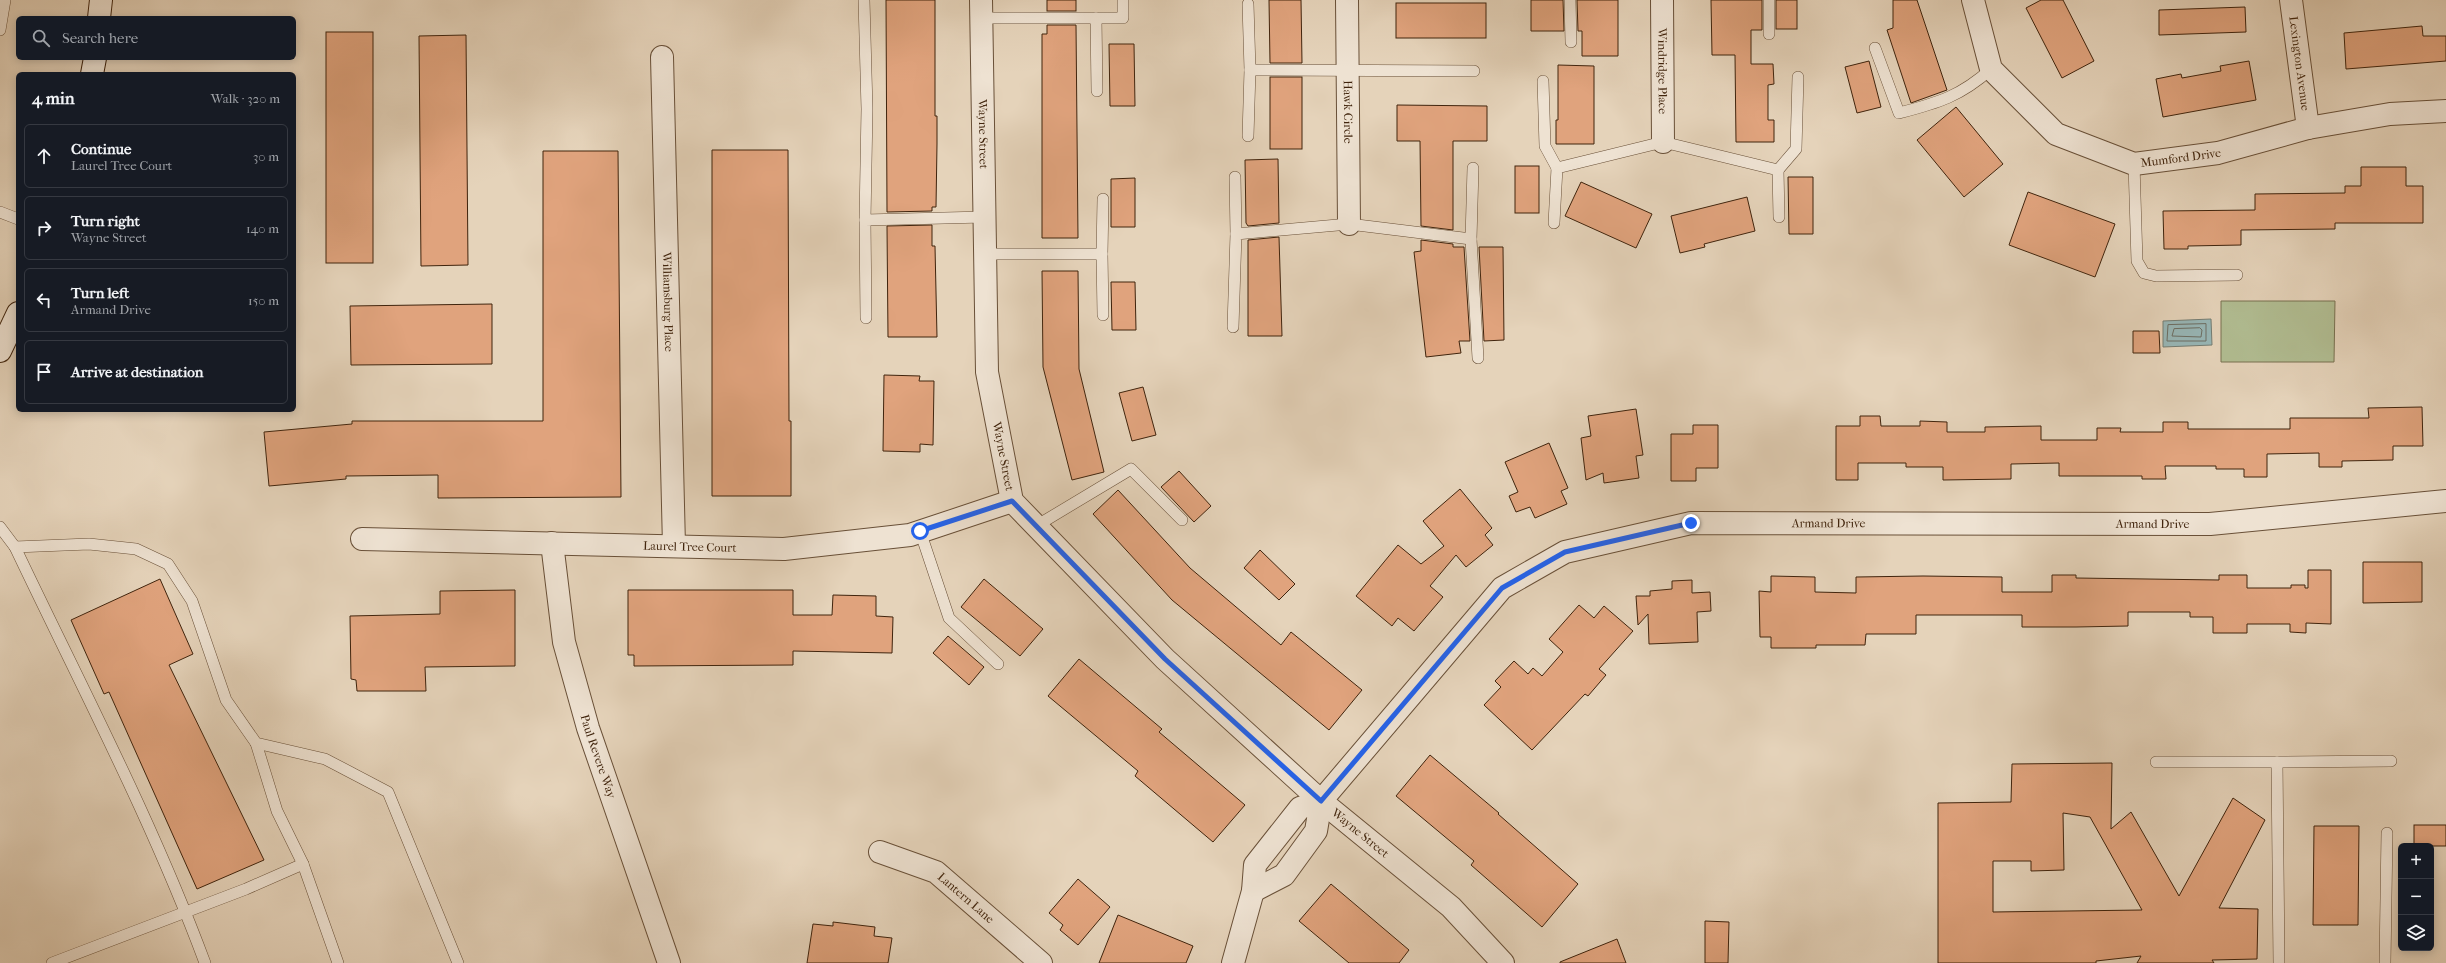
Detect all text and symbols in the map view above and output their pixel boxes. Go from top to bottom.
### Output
street label: Lexington Avenue [2286,15,2313,112]
search box [16,16,296,60]
icon: search [30,27,52,49]
street label: Windridge Place [1655,27,1670,114]
text: Search here [62,29,138,47]
street label: Hawk Circle [1341,80,1355,144]
text: 4 min [32,88,75,108]
text: Walk · 320 m [211,91,280,106]
street label: Wayne Street [976,98,991,170]
text: Continue [71,140,131,158]
icon: ahead [33,145,55,167]
street label: Mumford Drive [2140,146,2222,170]
text: 30 m [253,149,279,164]
text: Laurel Tree Court [71,158,172,173]
text: Turn right [71,212,140,230]
icon: right [33,217,55,239]
text: 140 m [246,221,279,236]
text: Wayne Street [71,230,147,245]
street label: Williamsburg Place [660,251,676,352]
text: Turn left [71,284,129,302]
icon: left [33,289,55,311]
text: 150 m [248,293,279,308]
text: Armand Drive [71,302,151,317]
icon: arrive [33,361,55,383]
text: Arrive at destination [71,363,203,381]
street label: Wayne Street [990,420,1017,493]
route end [1682,514,1700,532]
street label: Armand Drive [1791,516,1866,530]
street label: Armand Drive [2115,517,2190,531]
route start [911,522,929,540]
street label: Laurel Tree Court [643,539,738,555]
street label: Paul Revere Way [578,713,619,801]
street label: Wayne Street [1328,805,1392,861]
map controls [2398,843,2434,951]
button: + [2398,843,2434,879]
street label: Lantern Lane [935,870,997,926]
button: − [2398,879,2434,915]
button: layers [2398,915,2434,951]

